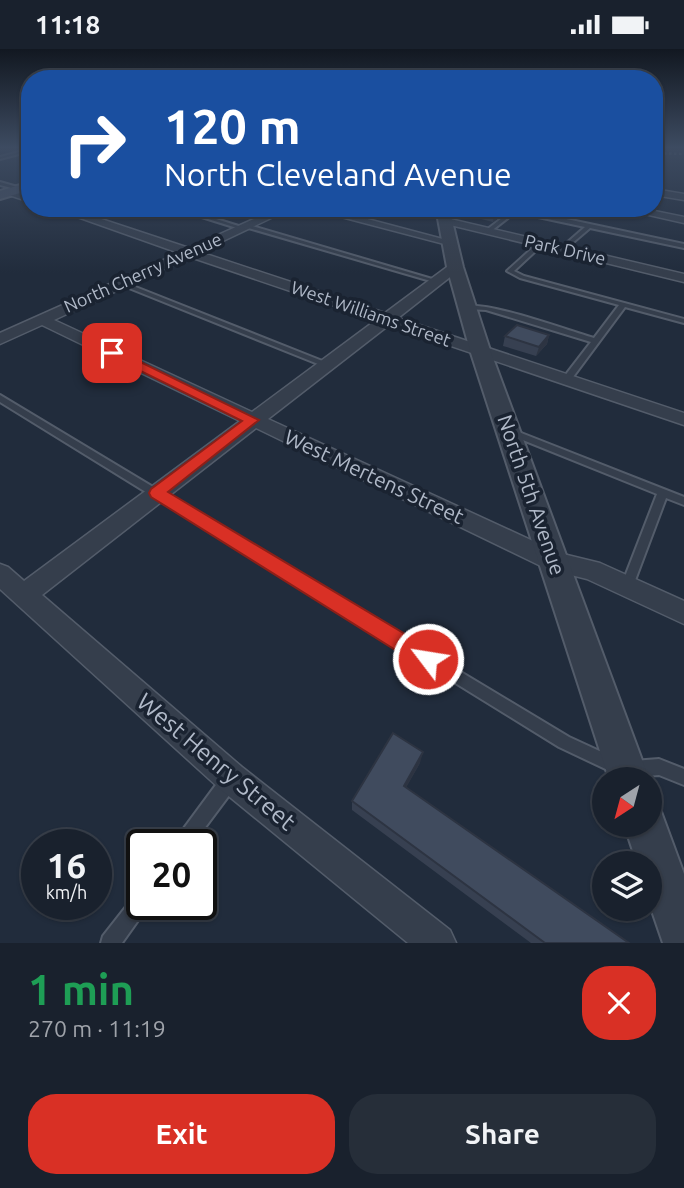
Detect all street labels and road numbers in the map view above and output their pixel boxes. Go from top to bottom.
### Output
street label: North Cherry Avenue [61,228,224,316]
street label: Park Drive [523,230,608,268]
street label: West Williams Street [289,276,454,350]
street label: North 5th Avenue [493,411,571,578]
street label: West Mertens Street [281,424,468,528]
street label: West Henry Street [132,688,301,836]

